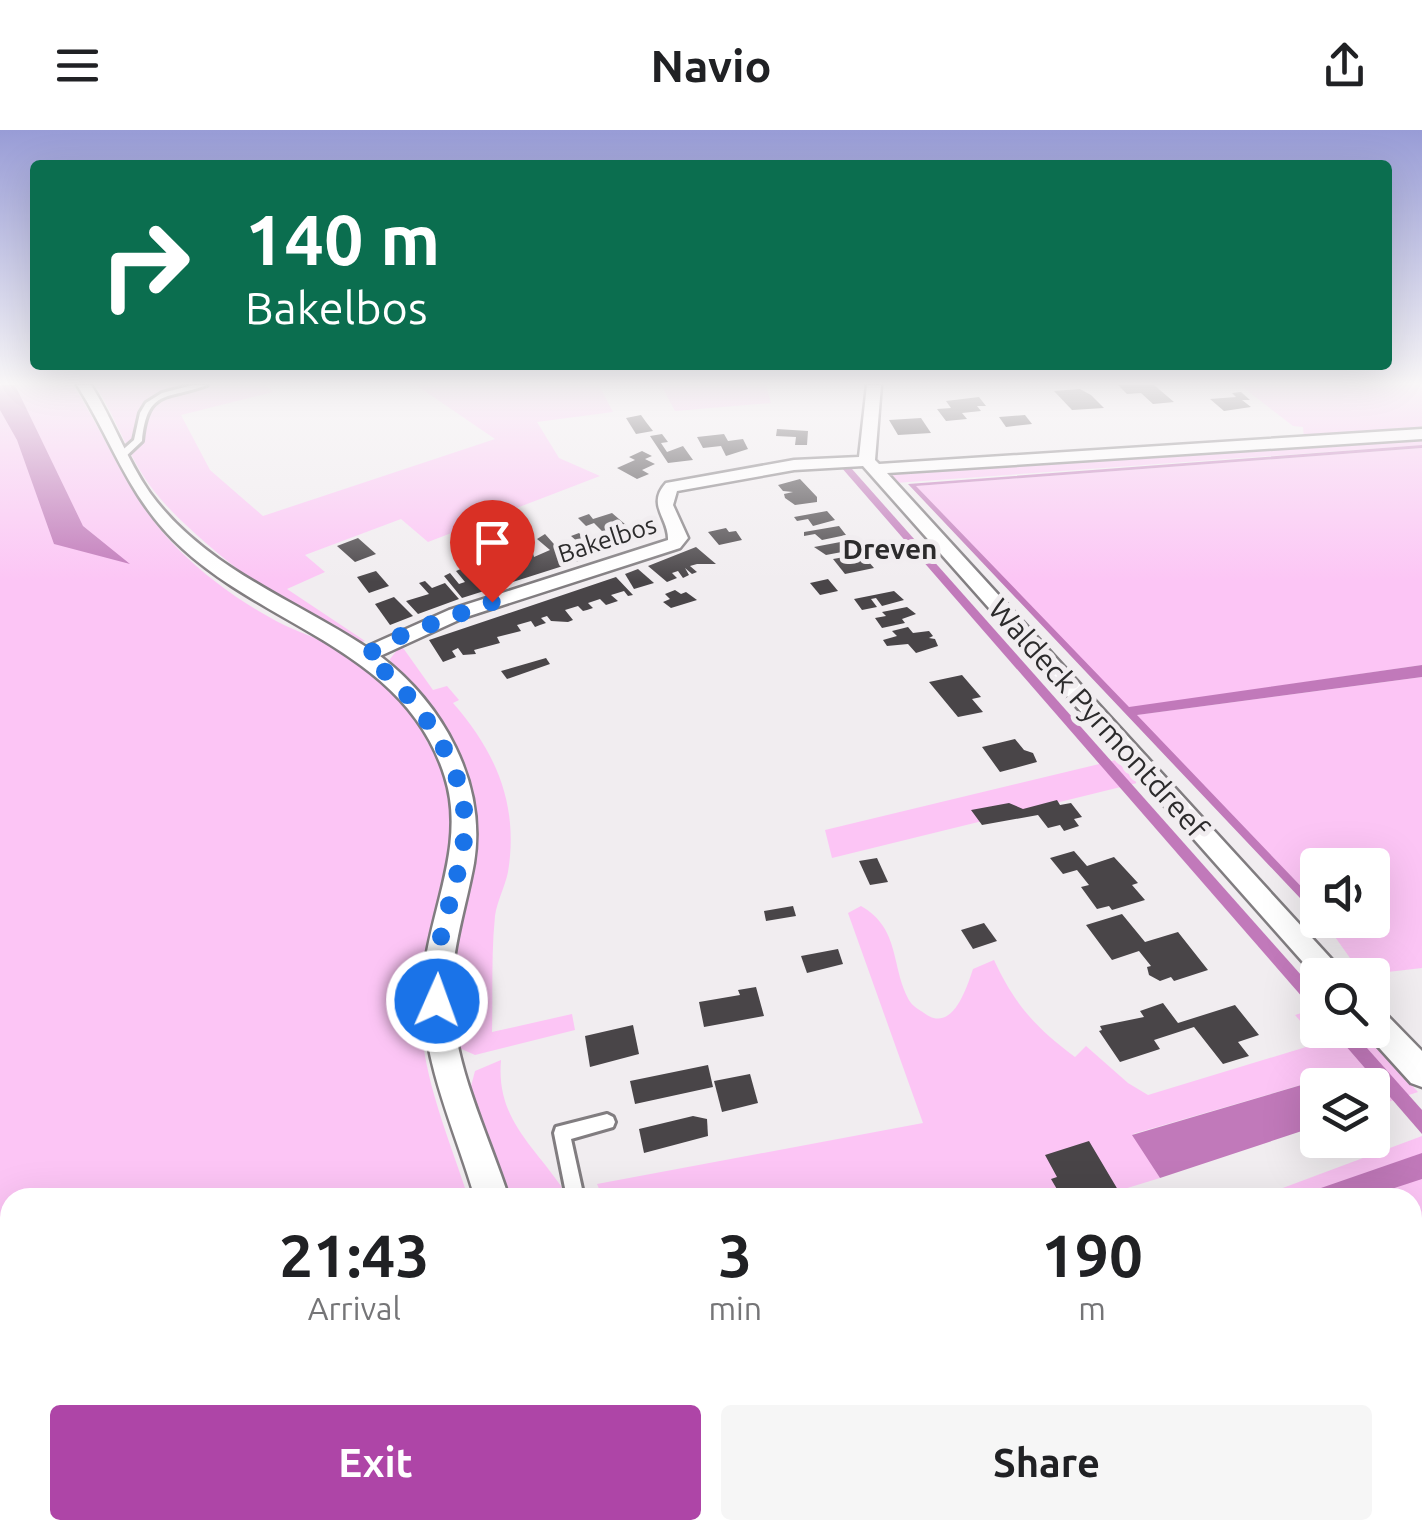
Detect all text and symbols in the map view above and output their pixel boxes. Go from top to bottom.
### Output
icon: menu [50,38,105,93]
icon: share [1317,38,1372,93]
text: Navio [650,40,772,91]
icon: right [80,200,210,330]
text: 140 m [245,200,440,278]
text: Bakelbos [245,282,427,333]
pin [450,500,535,603]
street label: Bakelbos [554,510,660,568]
icon: arrive [465,515,520,570]
district label: Dreven [842,533,938,564]
street label: Waldeck Pyrmontdreef [982,592,1216,845]
map controls [1300,848,1390,1158]
button: sound [1300,848,1390,938]
position arrow [385,949,489,1053]
button: search [1300,958,1390,1048]
button: layers [1300,1068,1390,1158]
text: 21:43 [279,1221,429,1288]
text: 3 [718,1221,752,1288]
text: 190 [1041,1221,1143,1288]
text: Arrival [308,1290,401,1326]
text: min [708,1290,762,1326]
text: m [1078,1290,1106,1326]
button: Exit [50,1405,701,1520]
button: Share [721,1405,1372,1520]

